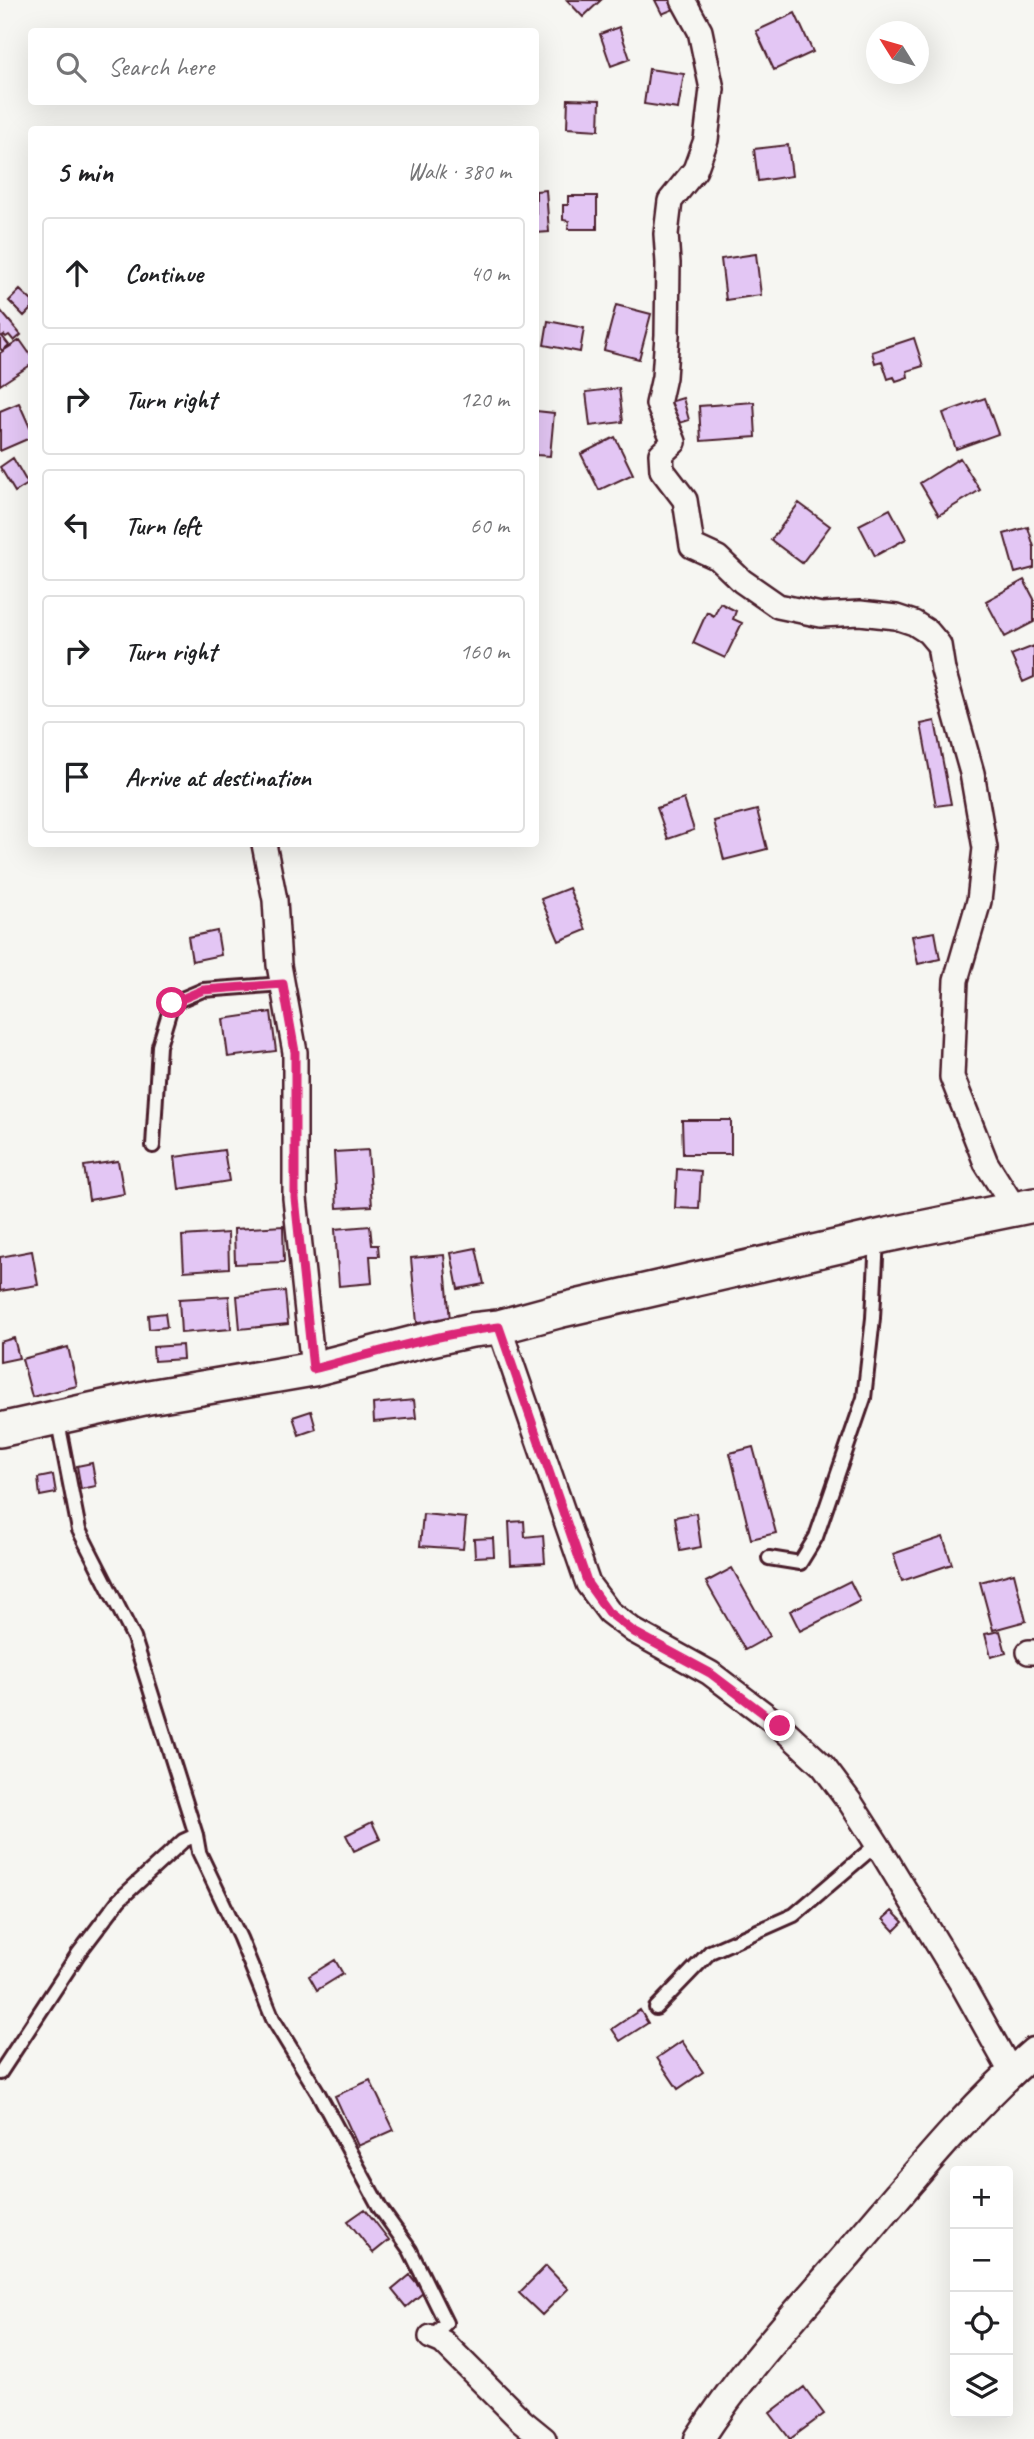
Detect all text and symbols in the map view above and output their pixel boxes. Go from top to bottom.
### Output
north arrow [866,21,929,84]
search box [28,28,539,105]
icon: search [52,48,90,86]
text: Search here [108,50,214,83]
text: 5 min [56,153,113,191]
text: Walk · 380 m [407,157,511,186]
icon: ahead [58,254,96,292]
text: Continue [125,257,203,290]
text: 40 m [470,259,509,288]
icon: right [58,380,96,418]
text: Turn right [125,383,216,416]
text: 120 m [460,385,509,414]
icon: left [58,506,96,544]
text: Turn left [125,509,200,542]
text: 60 m [470,511,509,540]
icon: right [58,632,96,670]
text: Turn right [125,635,216,668]
text: 160 m [460,637,509,666]
icon: arrive [58,758,96,796]
text: Arrive at destination [125,761,311,794]
route start [156,987,187,1018]
route end [764,1710,795,1741]
map controls [950,2166,1013,2418]
button: + [950,2166,1013,2229]
button: − [950,2229,1013,2292]
button: locate [950,2292,1013,2355]
button: layers [950,2355,1013,2418]

